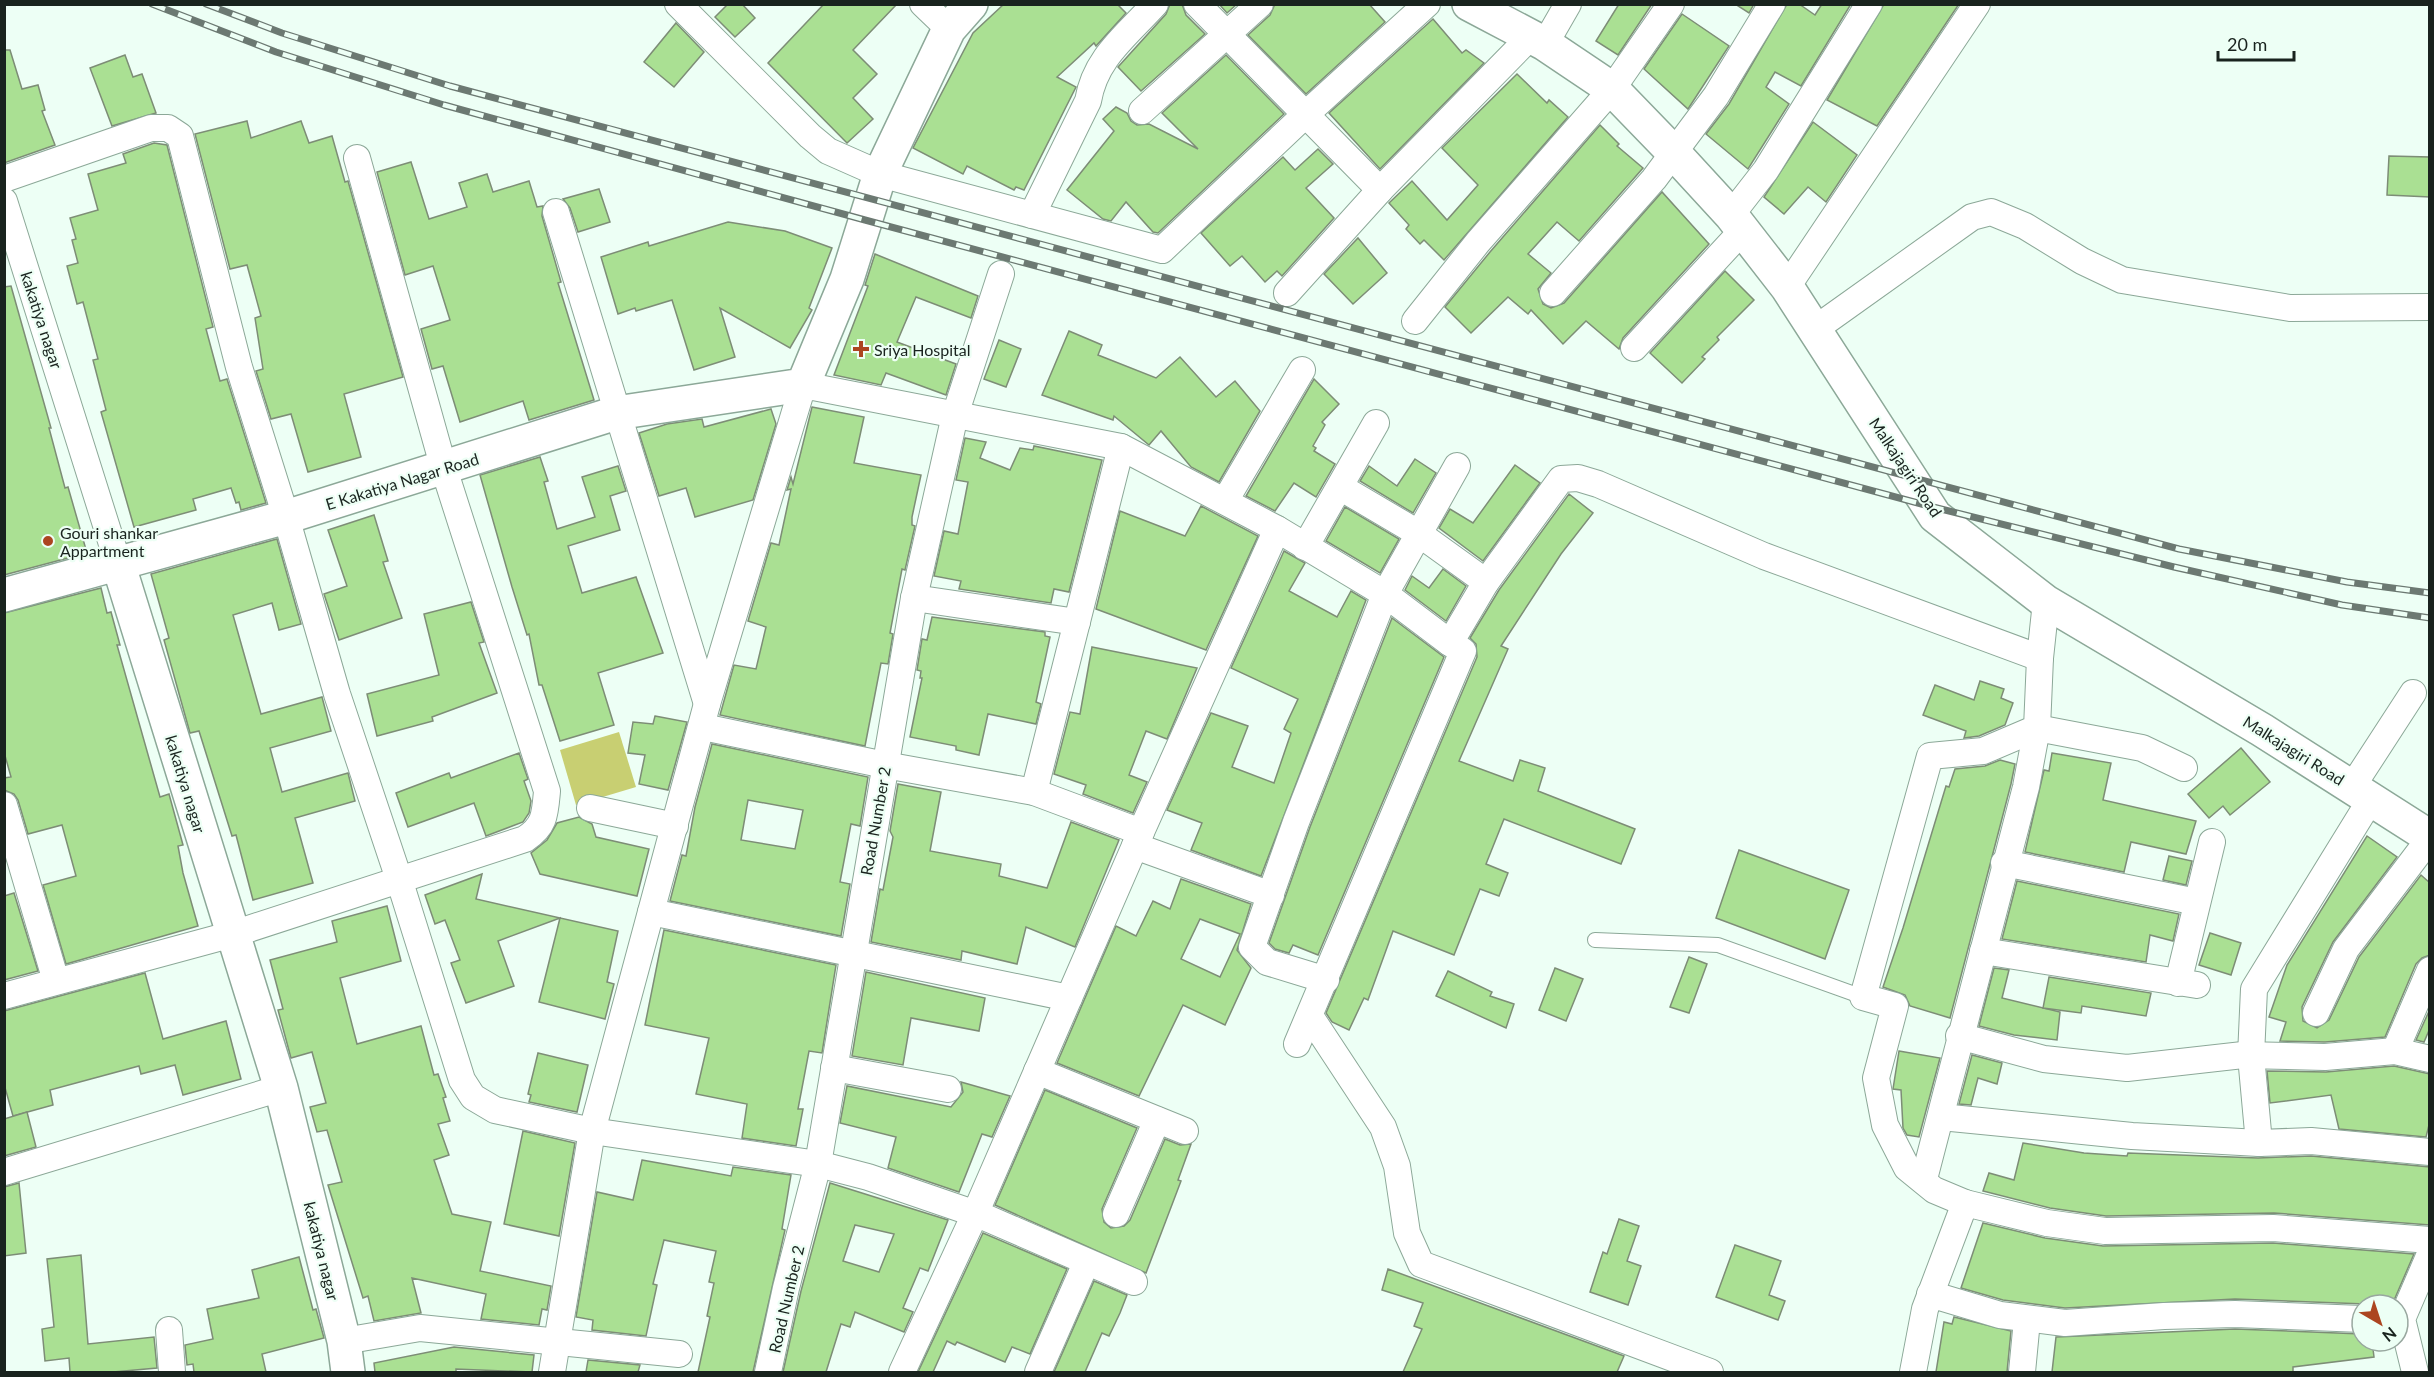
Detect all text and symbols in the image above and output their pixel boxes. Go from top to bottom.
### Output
scale bar [2218,24,2294,62]
text: 20 m [2227,33,2267,55]
street label: kakatiya nagar [17,269,67,371]
marker: Sriya Hospital [852,340,870,358]
place label: Sriya Hospital [874,340,971,359]
street label: Malkajagiri Road [1866,414,1946,520]
street label: E Kakatiya Nagar Road [323,449,481,513]
place label: Gouri shankar Appartment [60,523,158,560]
marker: Gouri shankar Appartment [41,534,55,548]
street label: Malkajagiri Road [2240,711,2348,789]
street label: kakatiya nagar [162,733,210,835]
street label: Road Number 2 [856,765,894,877]
street label: kakatiya nagar [301,1200,343,1302]
street label: Road Number 2 [764,1243,808,1355]
north arrow [2350,1293,2410,1353]
text: N [2379,1324,2401,1346]

